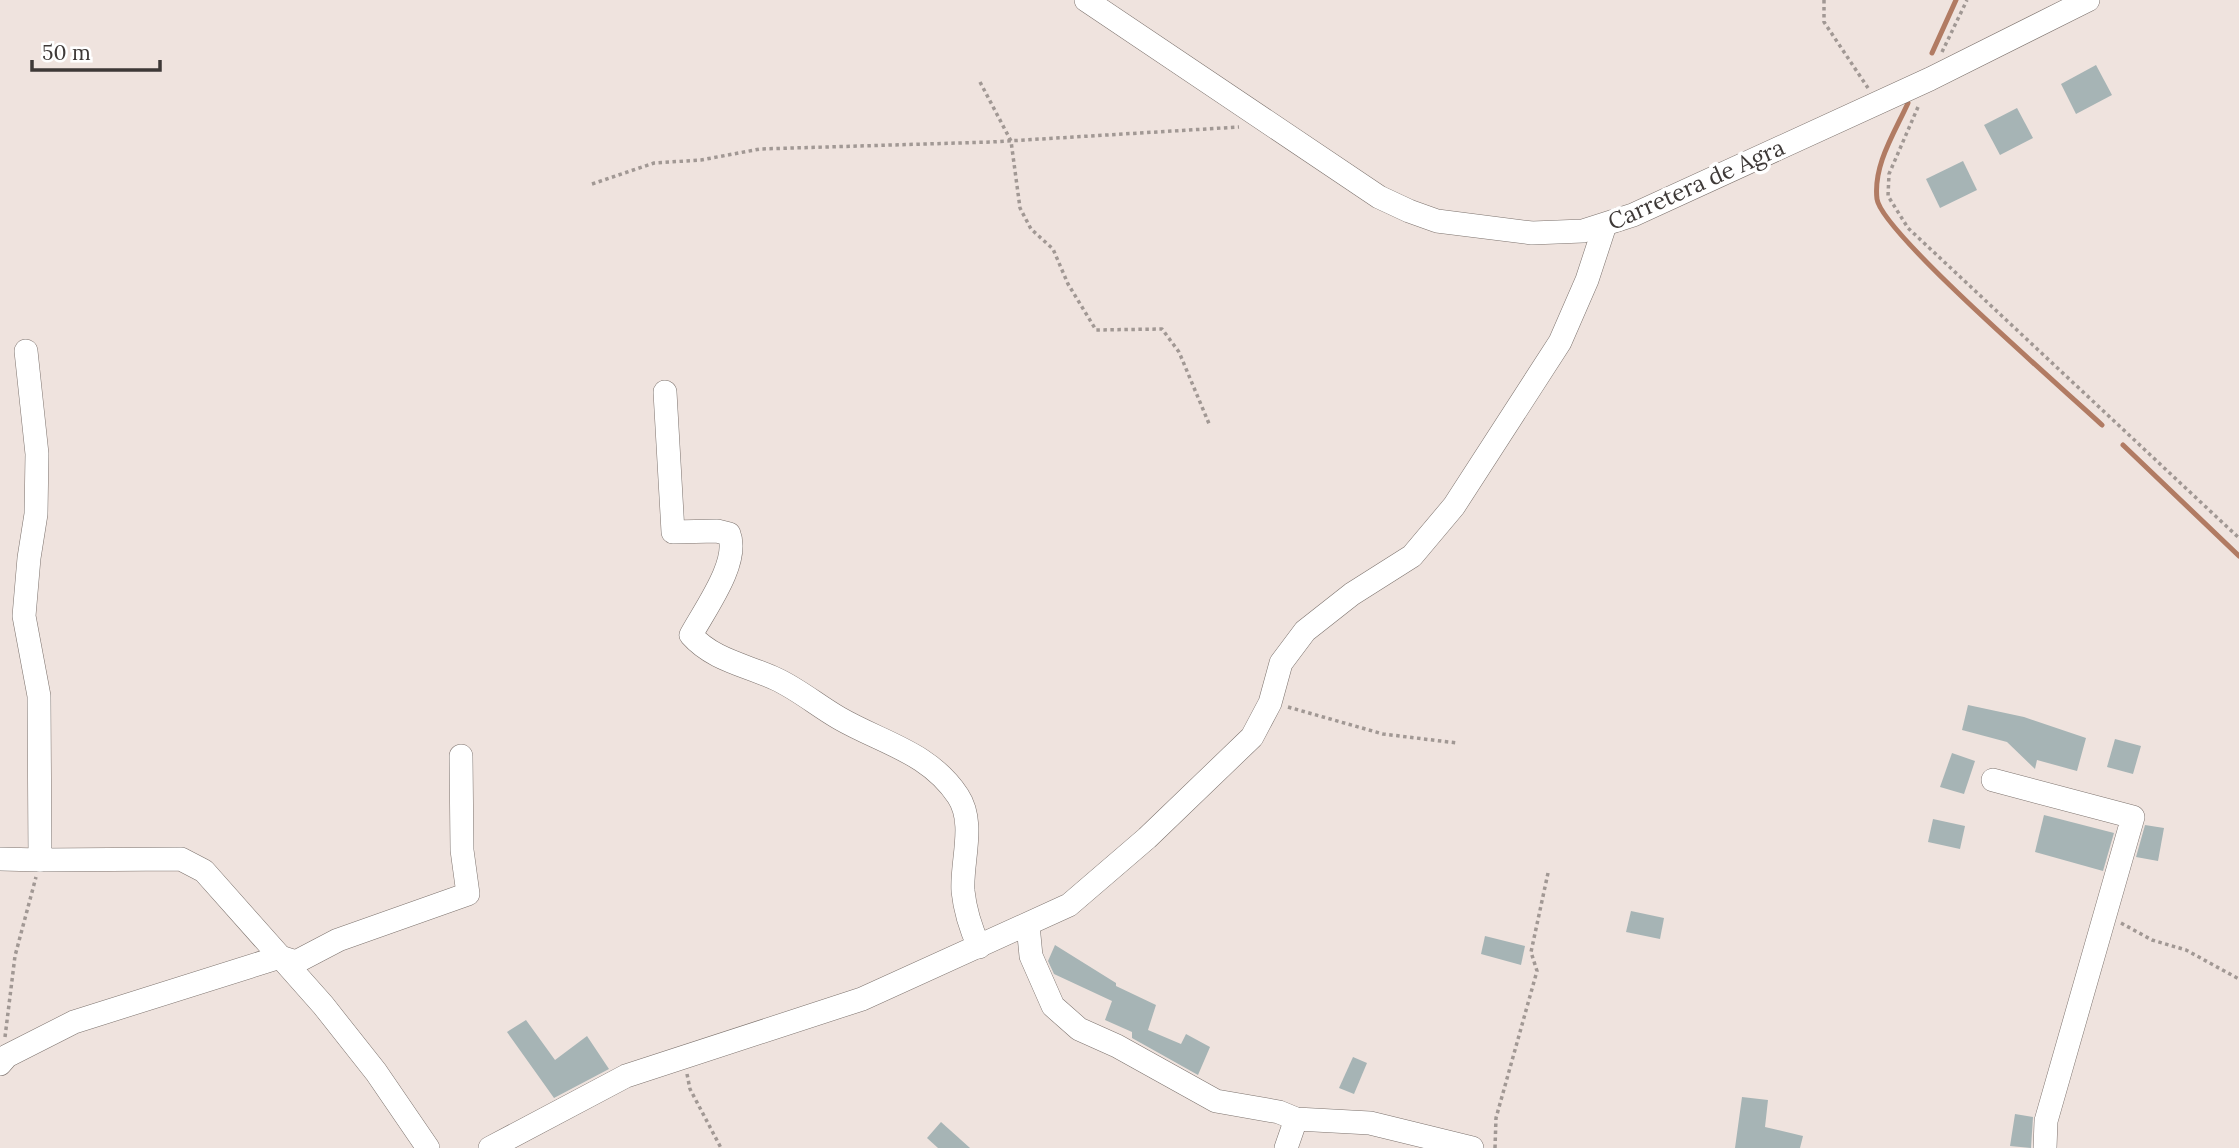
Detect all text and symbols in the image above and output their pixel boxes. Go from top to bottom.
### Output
scale bar [32,28,159,72]
text: 50 m [42,39,91,66]
street label: Carretera de Agra [1603,132,1789,236]

